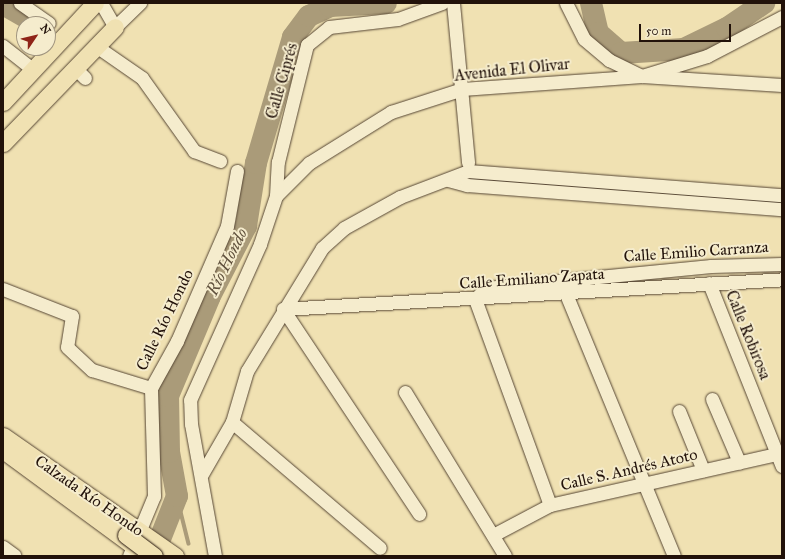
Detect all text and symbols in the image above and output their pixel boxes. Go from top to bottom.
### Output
north arrow [16,16,56,56]
scale bar [641,16,733,42]
text: N [37,22,53,37]
text: 50 m [646,24,671,38]
street label: Calle Ciprés [262,41,302,121]
street label: Avenida El Olivar [453,54,571,86]
water label: Río Hondo [202,225,252,299]
street label: Calle Emilio Carranza [623,237,769,267]
street label: Calle Emiliano Zapata [459,264,605,294]
street label: Calle Río Hondo [132,266,198,374]
street label: Calle Robirosa [721,288,775,382]
street label: Calle S. Andrés Atoto [559,445,699,495]
street label: Calzada Río Hondo [31,451,147,541]

